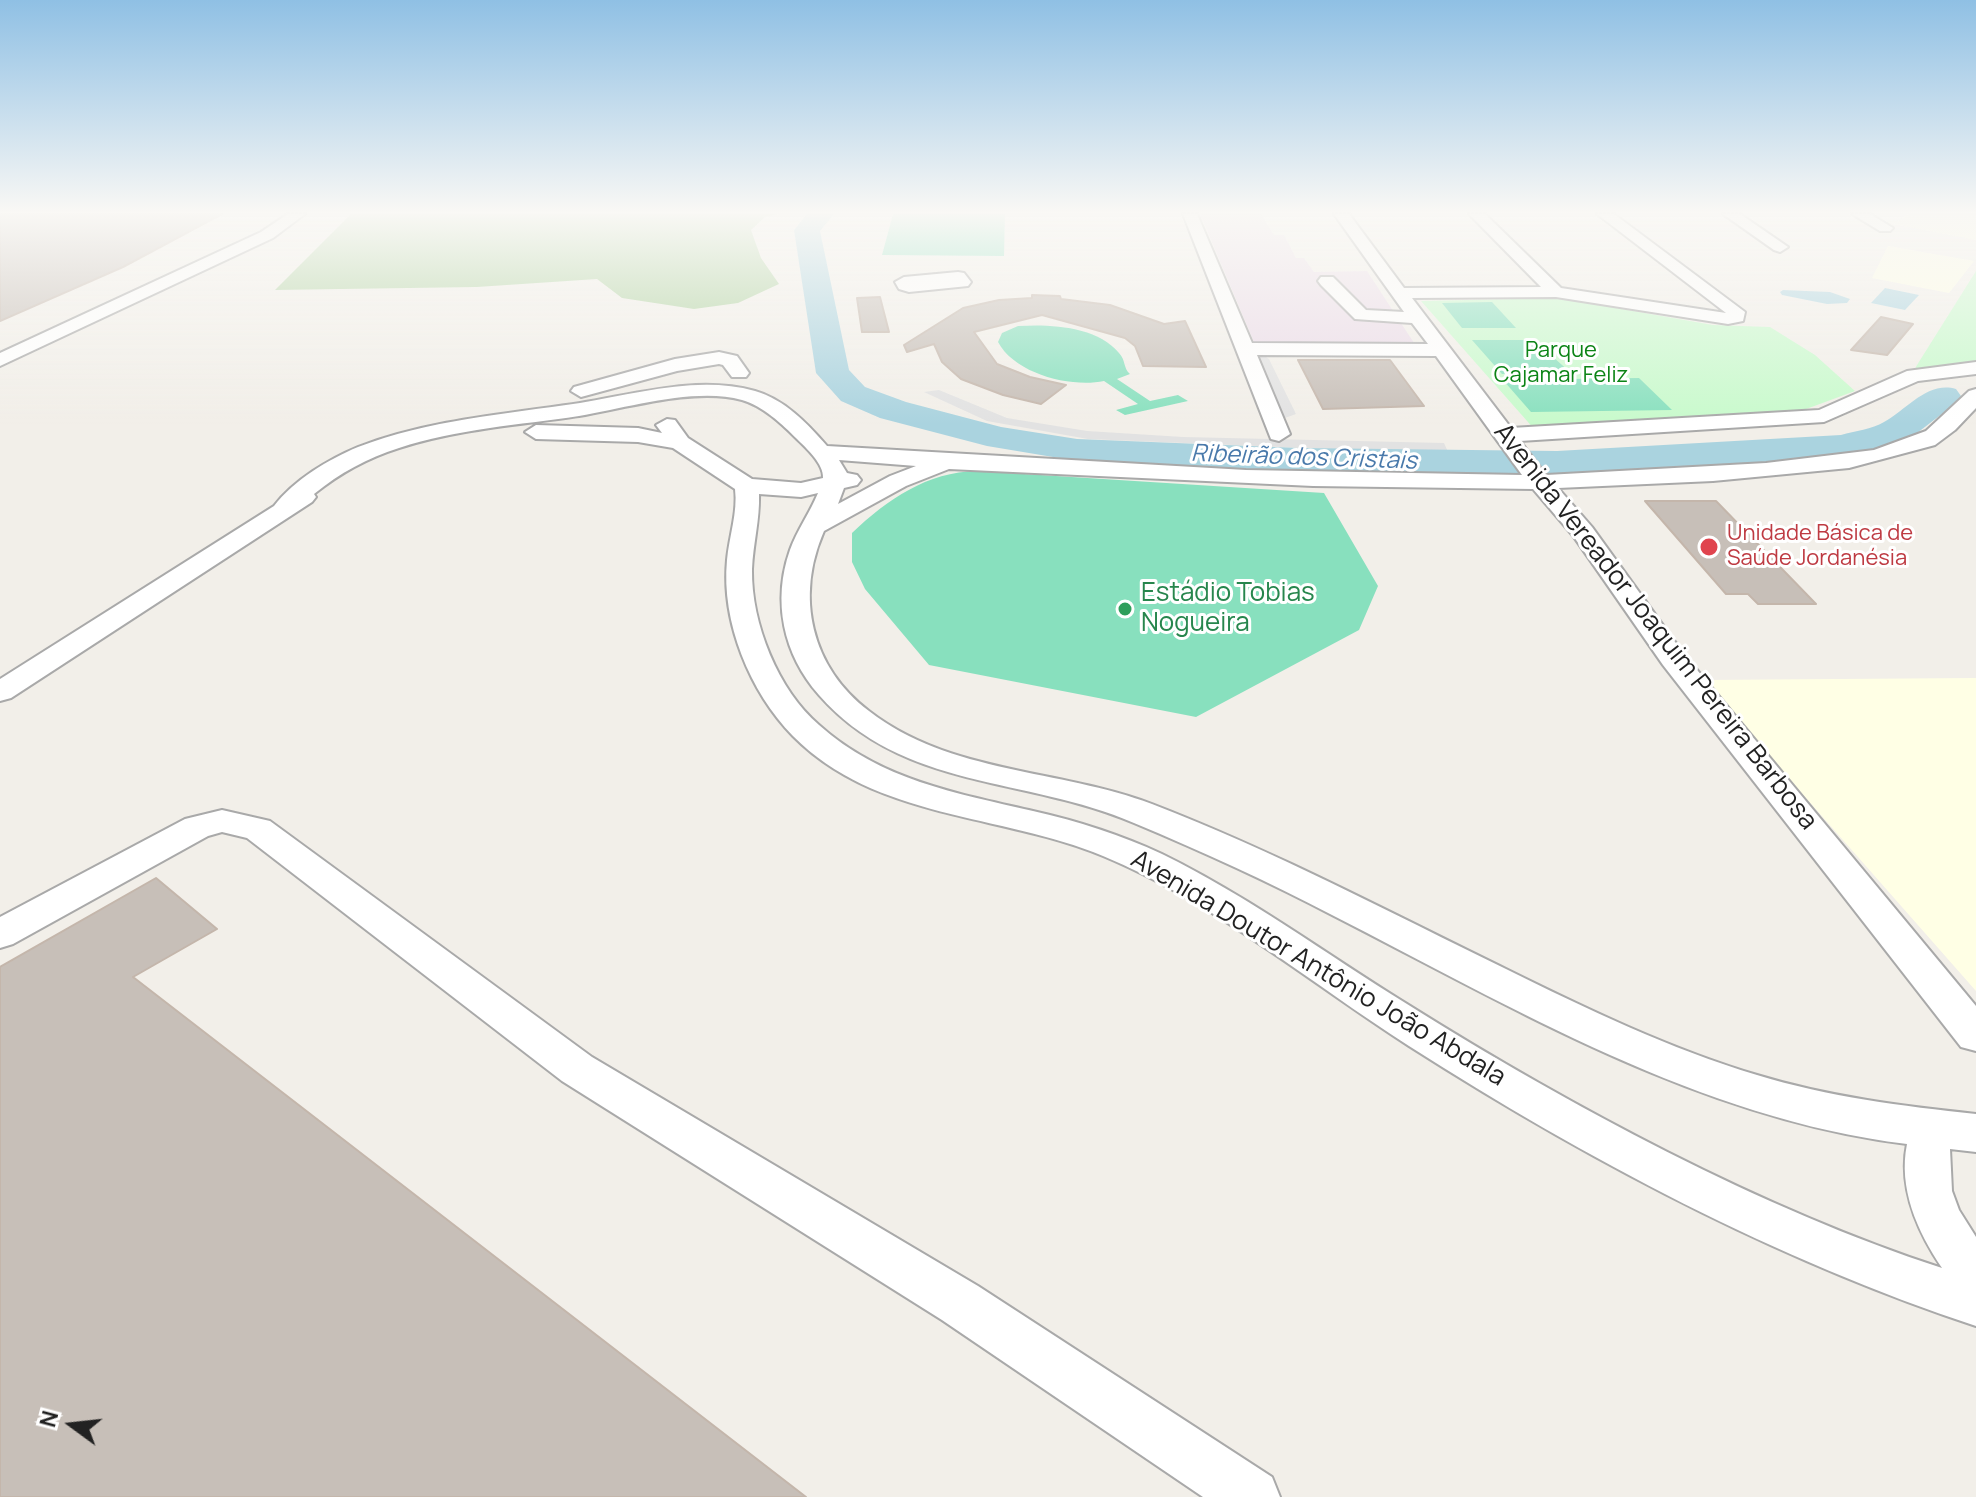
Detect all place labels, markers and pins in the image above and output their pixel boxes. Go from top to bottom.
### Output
place label: Unidade Básica de Saúde Jordanésia [1727,521,1913,572]
marker: Unidade Básica de Saúde Jordanésia [1698,536,1720,558]
place label: Estádio Tobias Nogueira [1141,578,1315,640]
marker: Estádio Tobias Nogueira [1116,600,1134,618]

